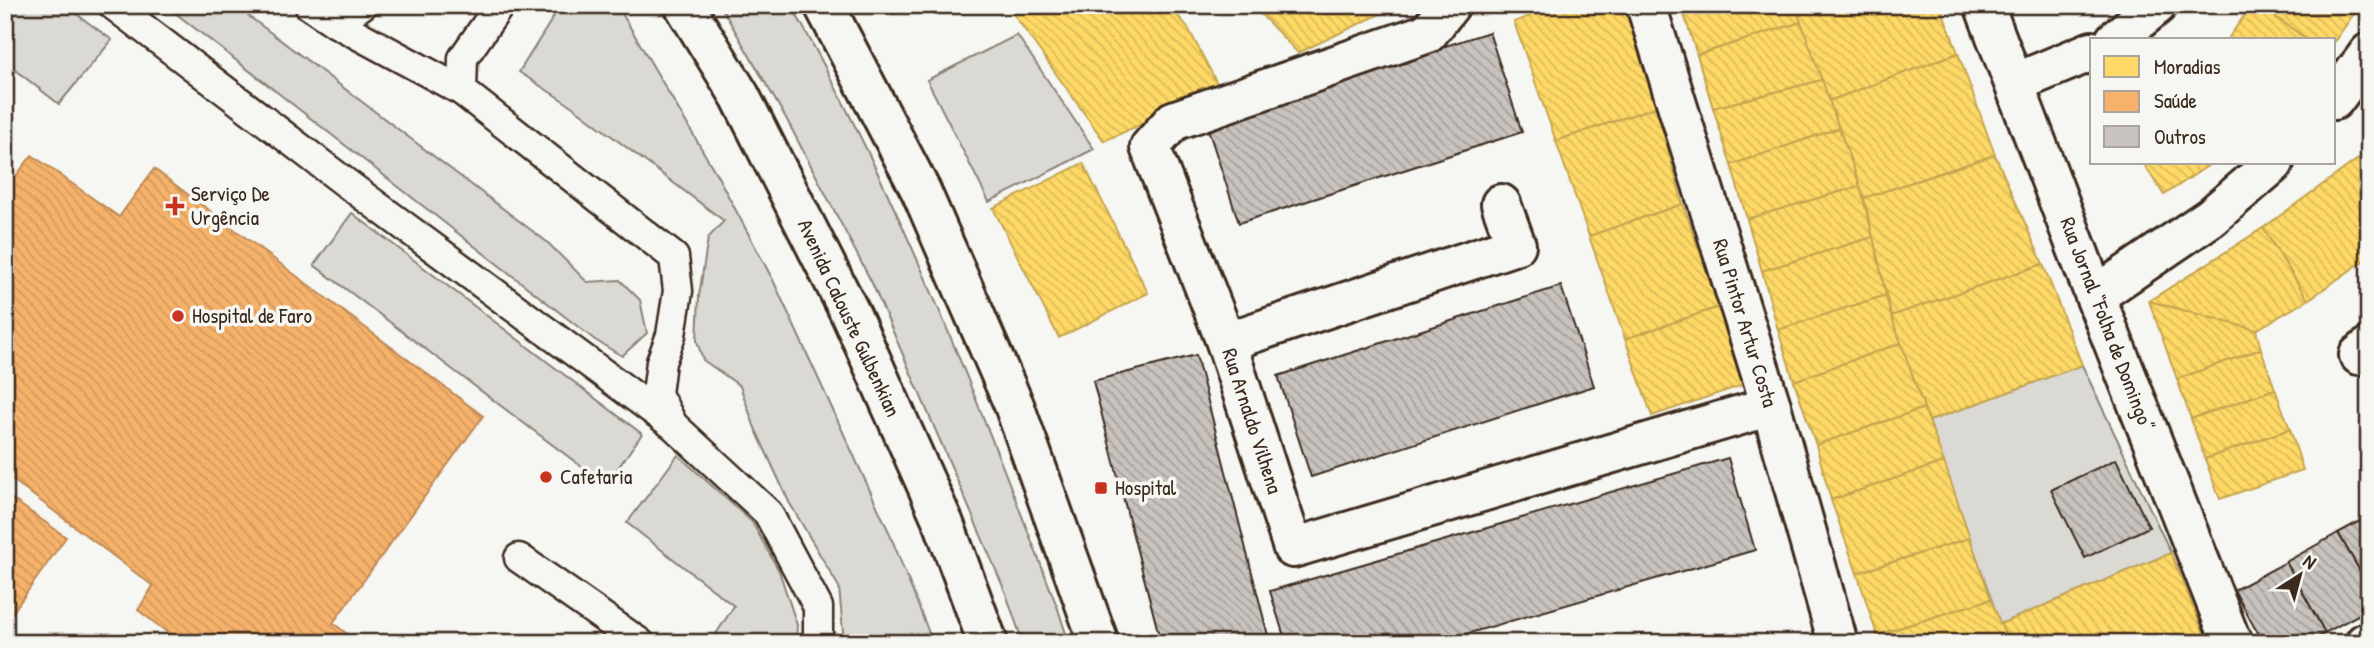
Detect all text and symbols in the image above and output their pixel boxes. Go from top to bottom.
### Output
legend [2090,38,2336,164]
text: Moradias [2154,52,2221,81]
text: Saúde [2154,86,2197,115]
text: Outros [2154,122,2206,151]
place label: Serviço De Urgência [191,179,270,232]
marker: Serviço De Urgência [165,196,185,216]
street label: Rua Jornal “Folha de Domingo” [2053,213,2162,435]
street label: Avenida Calouste Gulbenkian [791,214,908,421]
street label: Rua Pintor Artur Costa [1706,235,1785,410]
place label: Hospital de Faro [192,301,312,330]
marker: Hospital de Faro [170,308,186,324]
street label: Rua Arnaldo Vilhena [1215,345,1290,497]
place label: Cafetaria [560,462,632,491]
marker: Cafetaria [538,469,554,485]
place label: Hospital [1115,473,1177,502]
marker: Hospital [1093,480,1109,496]
north arrow [2266,540,2336,610]
text: N [2298,548,2322,575]

